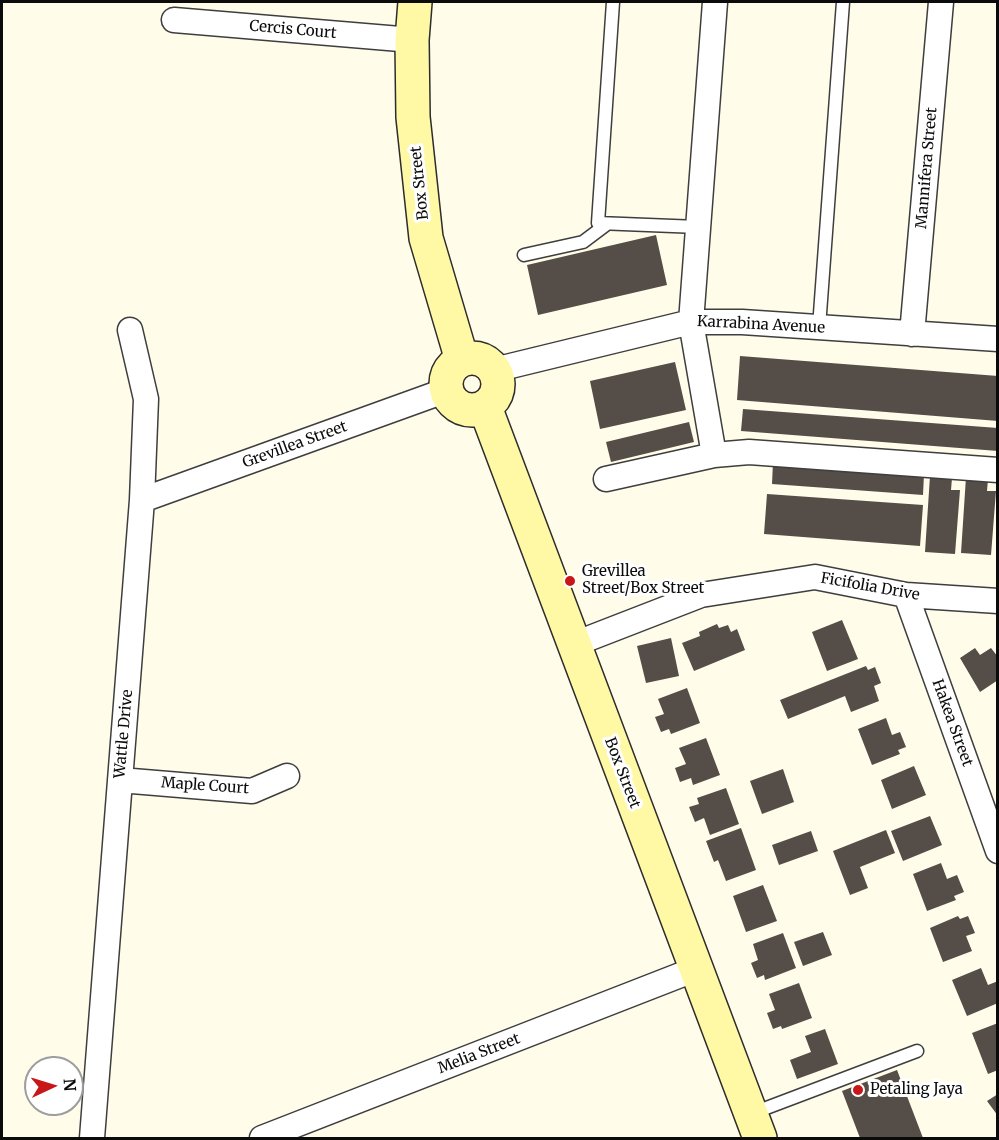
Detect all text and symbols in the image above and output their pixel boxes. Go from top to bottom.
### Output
street label: Cercis Court [249,17,337,43]
street label: Mannifera Street [913,106,941,230]
street label: Box Street [407,145,433,221]
street label: Karrabina Avenue [697,313,825,337]
street label: Grevillea Street [240,418,350,472]
place label: Grevillea Street/Box Street [582,563,704,598]
street label: Ficifolia Drive [819,569,921,605]
marker: Grevillea Street/Box Street [563,574,577,588]
street label: Hakea Street [928,677,976,769]
street label: Wattle Drive [111,689,137,779]
street label: Box Street [600,735,644,811]
street label: Maple Court [160,774,250,798]
street label: Melia Street [435,1030,523,1078]
north arrow [24,1056,84,1116]
text: N [60,1078,80,1092]
place label: Petaling Jaya [870,1081,963,1099]
marker: Petaling Jaya [851,1083,865,1097]

